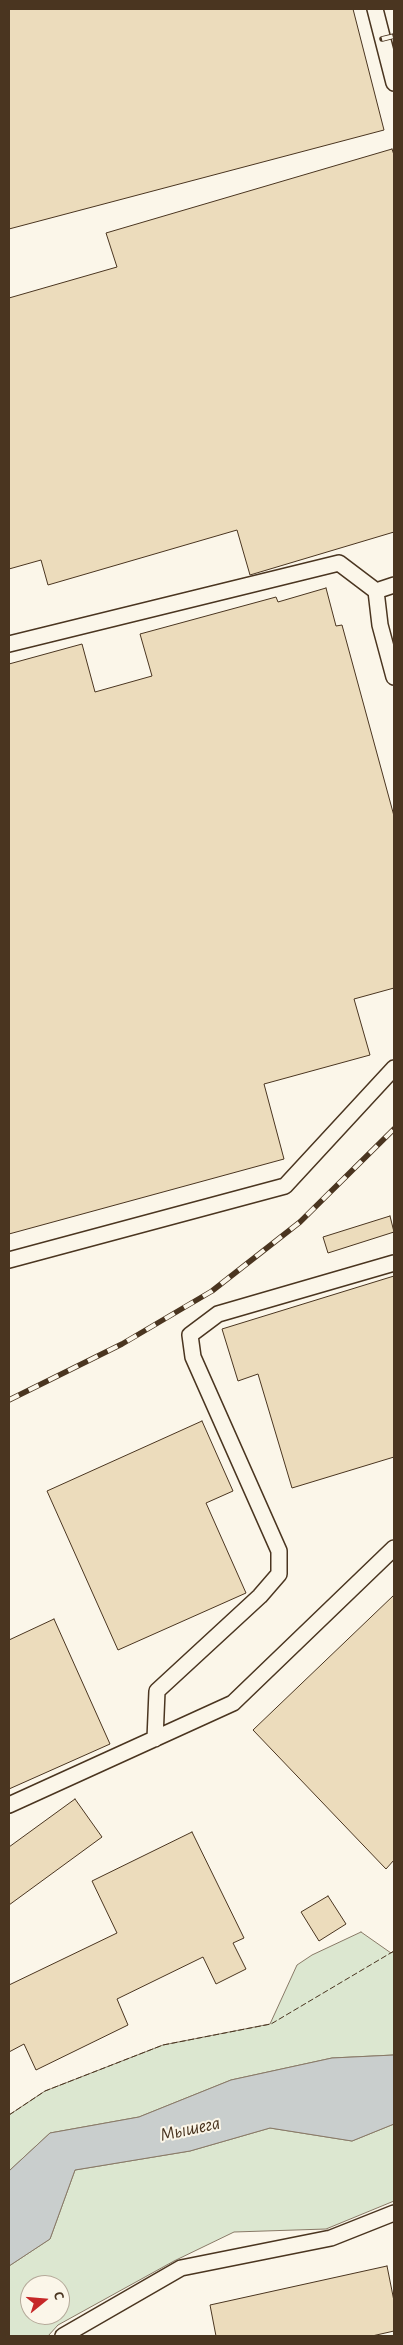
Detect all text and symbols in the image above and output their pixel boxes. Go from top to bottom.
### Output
water label: Мышега [158,2112,222,2146]
north arrow [20,2275,70,2325]
text: С [51,2290,66,2302]

